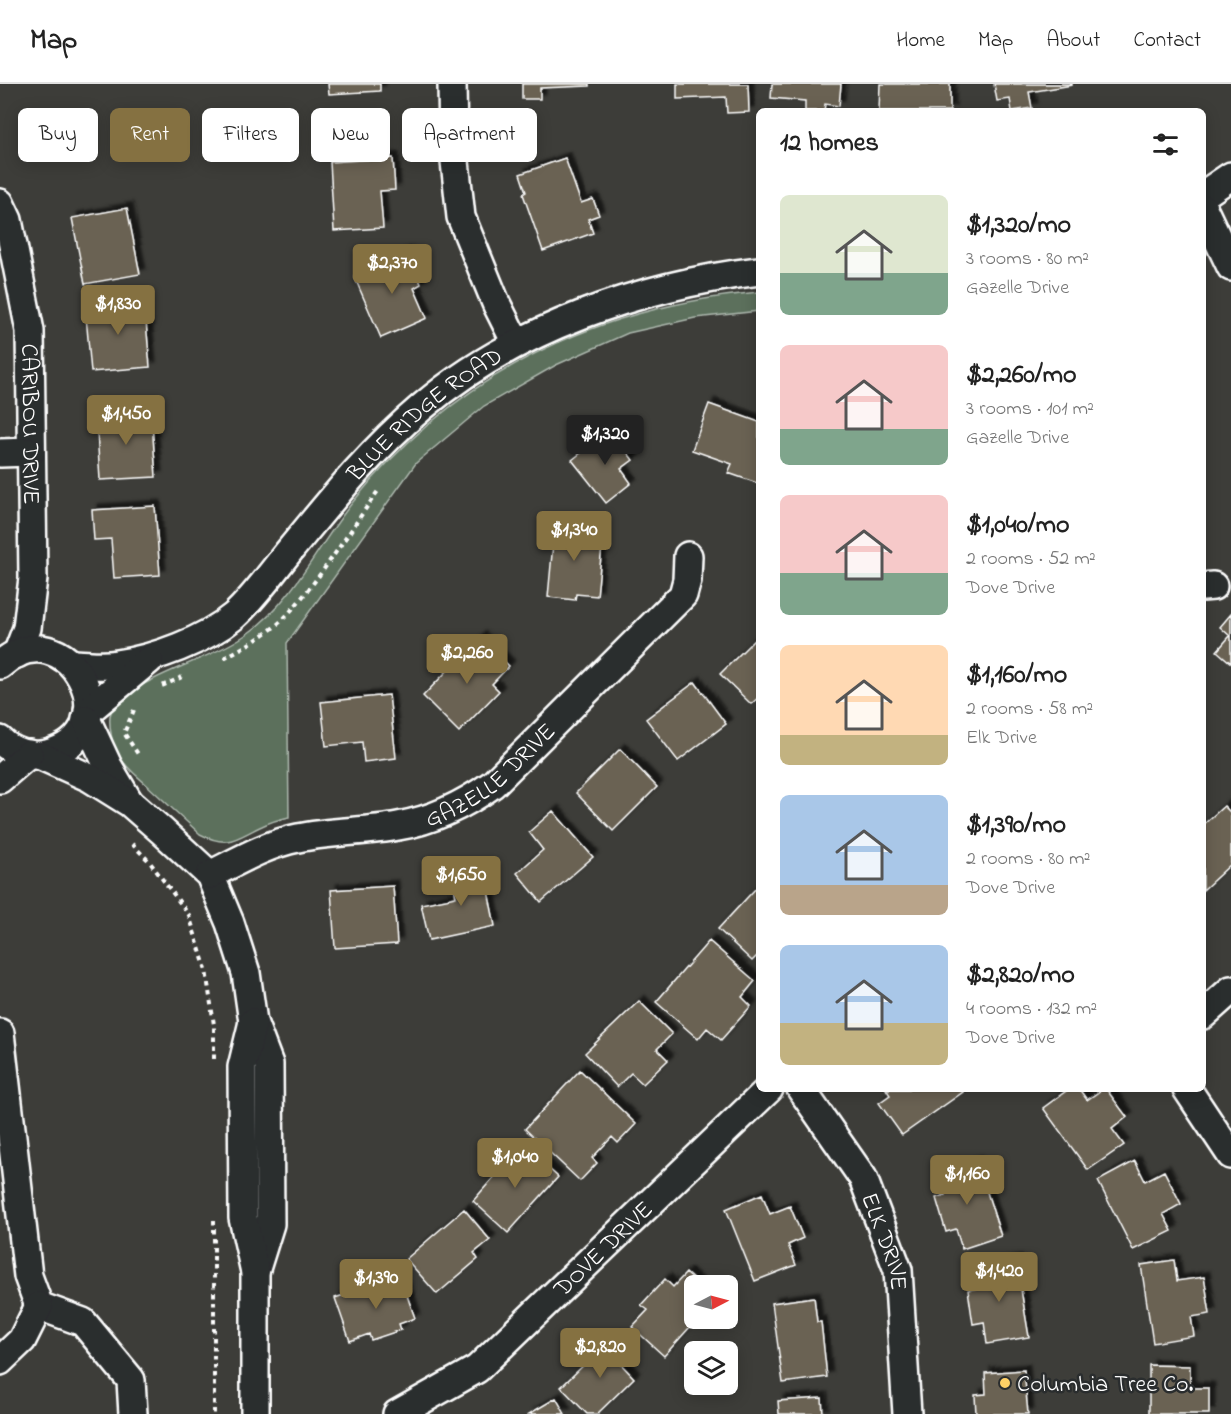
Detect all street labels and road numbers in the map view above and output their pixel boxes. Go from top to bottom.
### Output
street label: BLUE RIDGE ROAD [339,340,510,491]
street label: CARIBOU DRIVE [10,343,47,505]
street label: GAZELLE DRIVE [421,716,565,838]
street label: ELK DRIVE [850,1188,914,1291]
street label: DOVE DRIVE [546,1194,662,1307]

